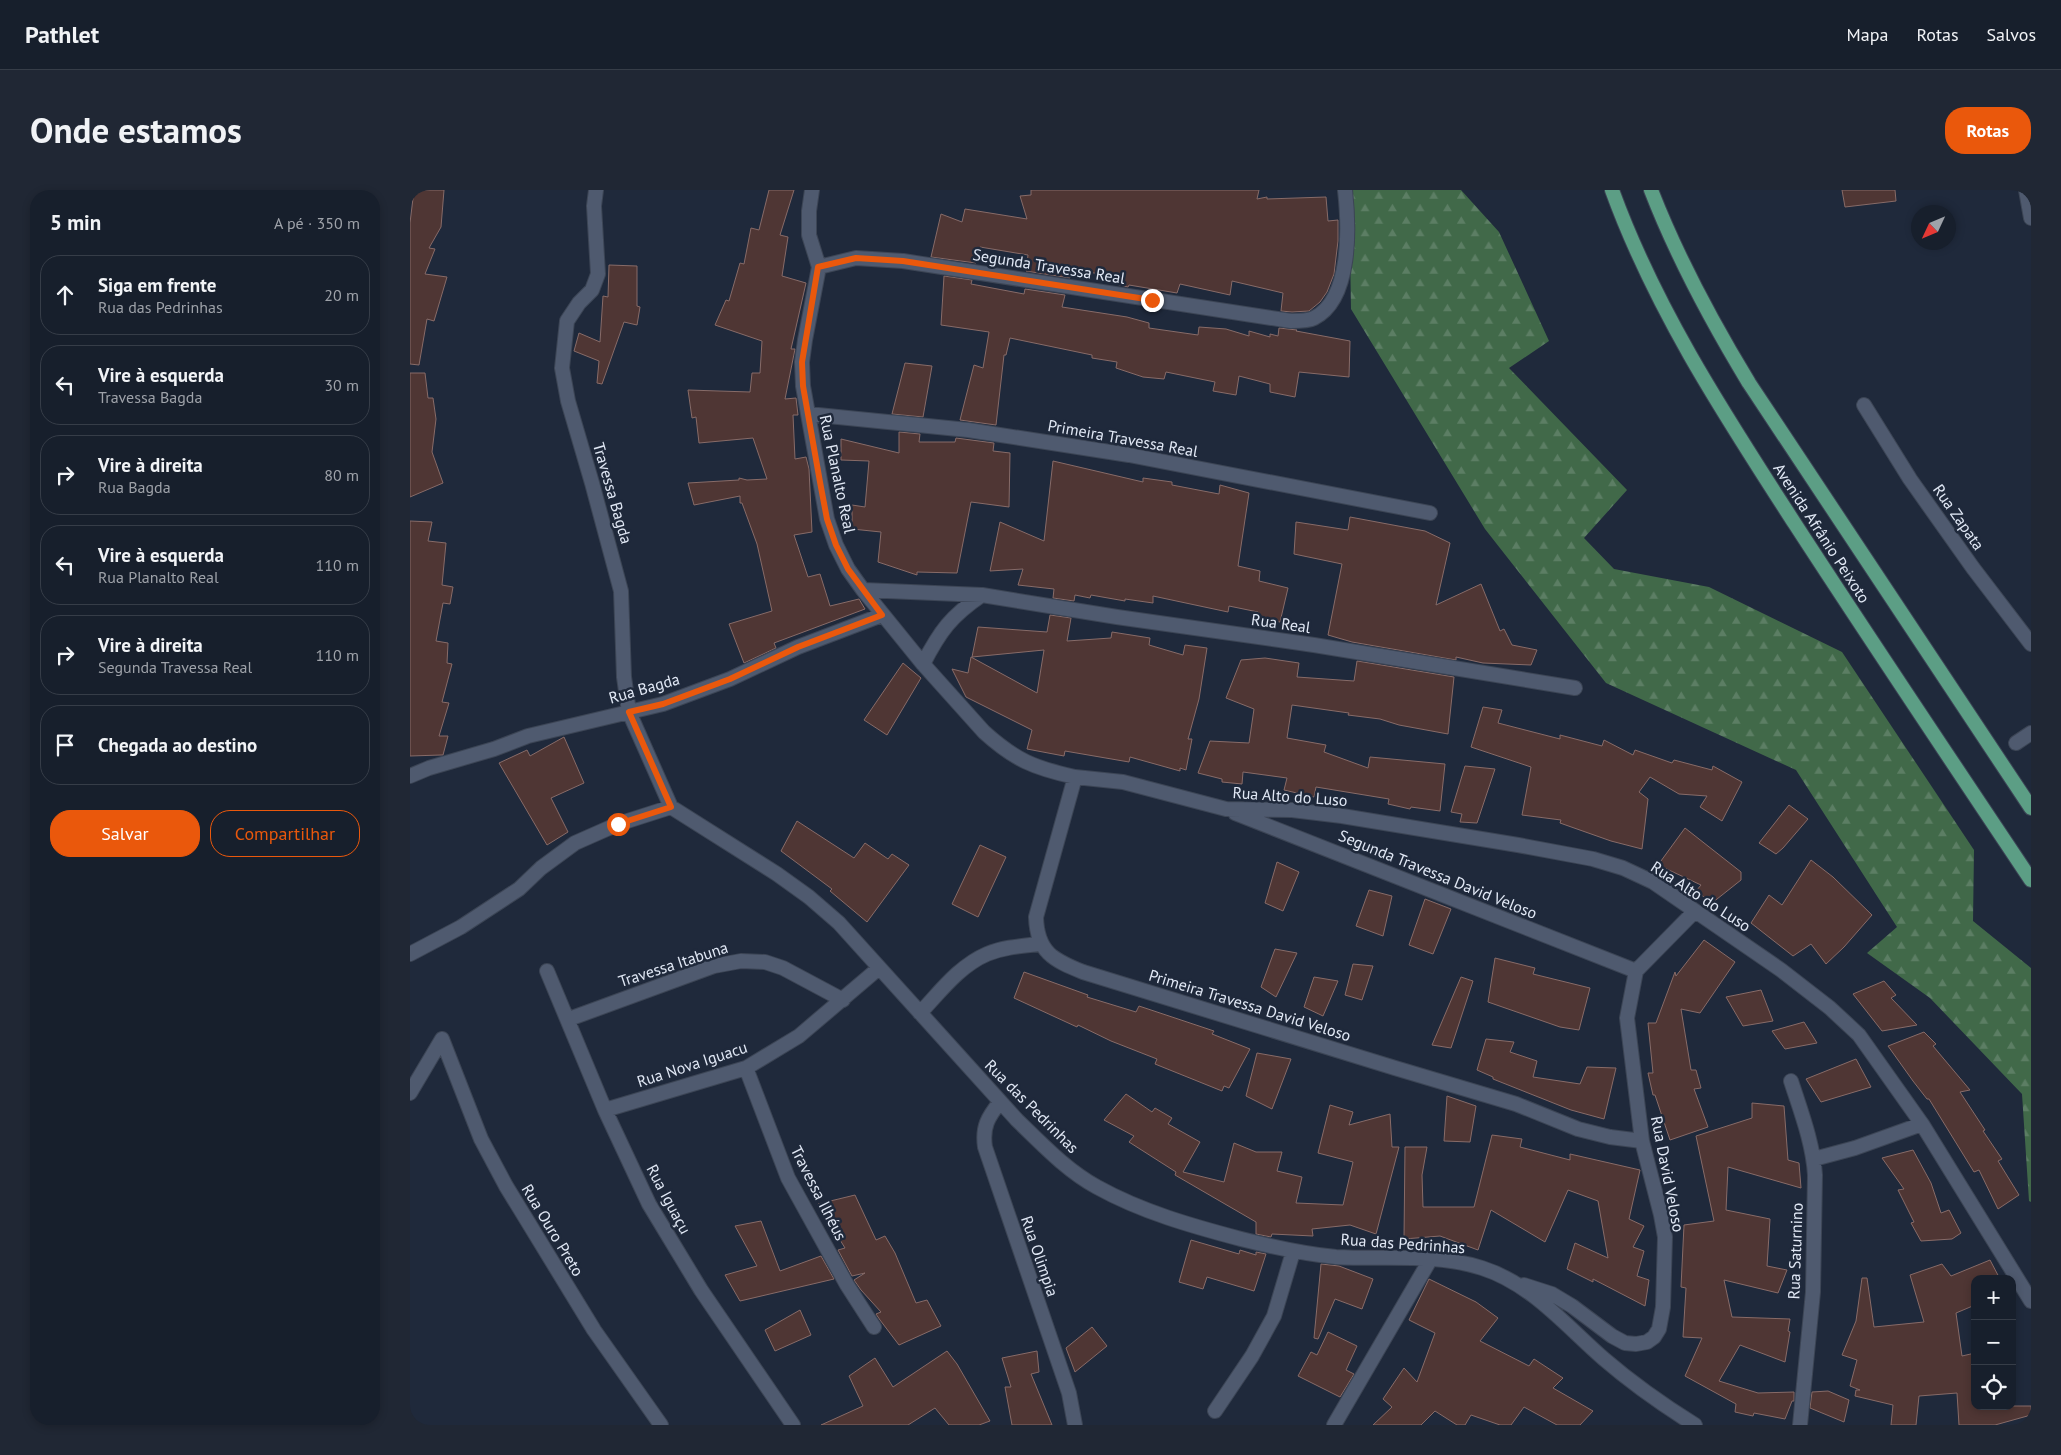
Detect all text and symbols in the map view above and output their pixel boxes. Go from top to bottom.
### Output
text: Pathlet [25,19,99,50]
text: Mapa [1847,23,1888,46]
text: Rotas [1916,23,1959,46]
text: Salvos [1987,23,2036,46]
text: Onde estamos [30,107,242,153]
button: Rotas [1945,107,2031,154]
north arrow [1911,205,1956,250]
text: 5 min [50,209,101,236]
text: A pé · 350 m [274,213,360,233]
street label: Segunda Travessa Real [971,244,1127,288]
text: Siga em frente [98,273,216,297]
icon: ahead [51,281,79,309]
text: 20 m [324,285,359,305]
route end [1141,289,1164,312]
text: Rua das Pedrinhas [98,297,223,317]
text: Vire à esquerda [98,363,224,387]
icon: left [51,371,79,399]
text: 30 m [324,375,359,395]
text: Travessa Bagda [98,387,202,407]
street label: Rua Planalto Real [816,413,860,535]
street label: Primeira Travessa Real [1046,415,1200,461]
street label: Travessa Bagda [589,440,637,546]
text: Vire à direita [98,453,203,477]
street label: Avenida Afrânio Peixoto [1769,459,1875,607]
icon: right [51,461,79,489]
text: 80 m [324,465,359,485]
text: Rua Bagda [98,477,171,497]
street label: Rua Zapata [1929,480,1989,554]
text: Vire à esquerda [98,543,224,567]
icon: left [51,551,79,579]
text: 110 m [316,555,359,575]
text: Rua Planalto Real [98,567,219,587]
street label: Rua Real [1250,609,1312,637]
text: Vire à direita [98,633,203,657]
icon: right [51,641,79,669]
text: 110 m [316,645,359,665]
text: Segunda Travessa Real [98,657,252,677]
street label: Rua Bagda [606,668,682,708]
icon: arrive [51,731,79,759]
text: Chegada ao destino [98,733,257,757]
street label: Rua Alto do Luso [1232,782,1348,810]
button: Salvar [50,810,200,857]
button: Compartilhar [210,810,360,857]
route start [607,813,630,836]
street label: Segunda Travessa David Veloso [1336,825,1540,923]
street label: Rua Alto do Luso [1647,856,1755,936]
street label: Travessa Itabuna [616,937,730,991]
street label: Primeira Travessa David Veloso [1147,965,1353,1045]
street label: Rua Nova Iguacu [634,1037,750,1091]
street label: Rua das Pedrinhas [981,1055,1083,1157]
street label: Rua David Veloso [1647,1114,1689,1234]
street label: Travessa Ilhéus [787,1142,852,1244]
street label: Rua Iguaçu [642,1161,696,1237]
street label: Rua Ouro Preto [518,1180,588,1280]
street label: Rua Saturnino [1783,1202,1807,1300]
street label: Rua Olimpia [1017,1213,1063,1299]
street label: Rua das Pedrinhas [1340,1229,1466,1257]
map controls [1971,1275,2016,1410]
button: + [1971,1275,2016,1320]
button: − [1971,1320,2016,1365]
button: locate [1971,1365,2016,1410]

